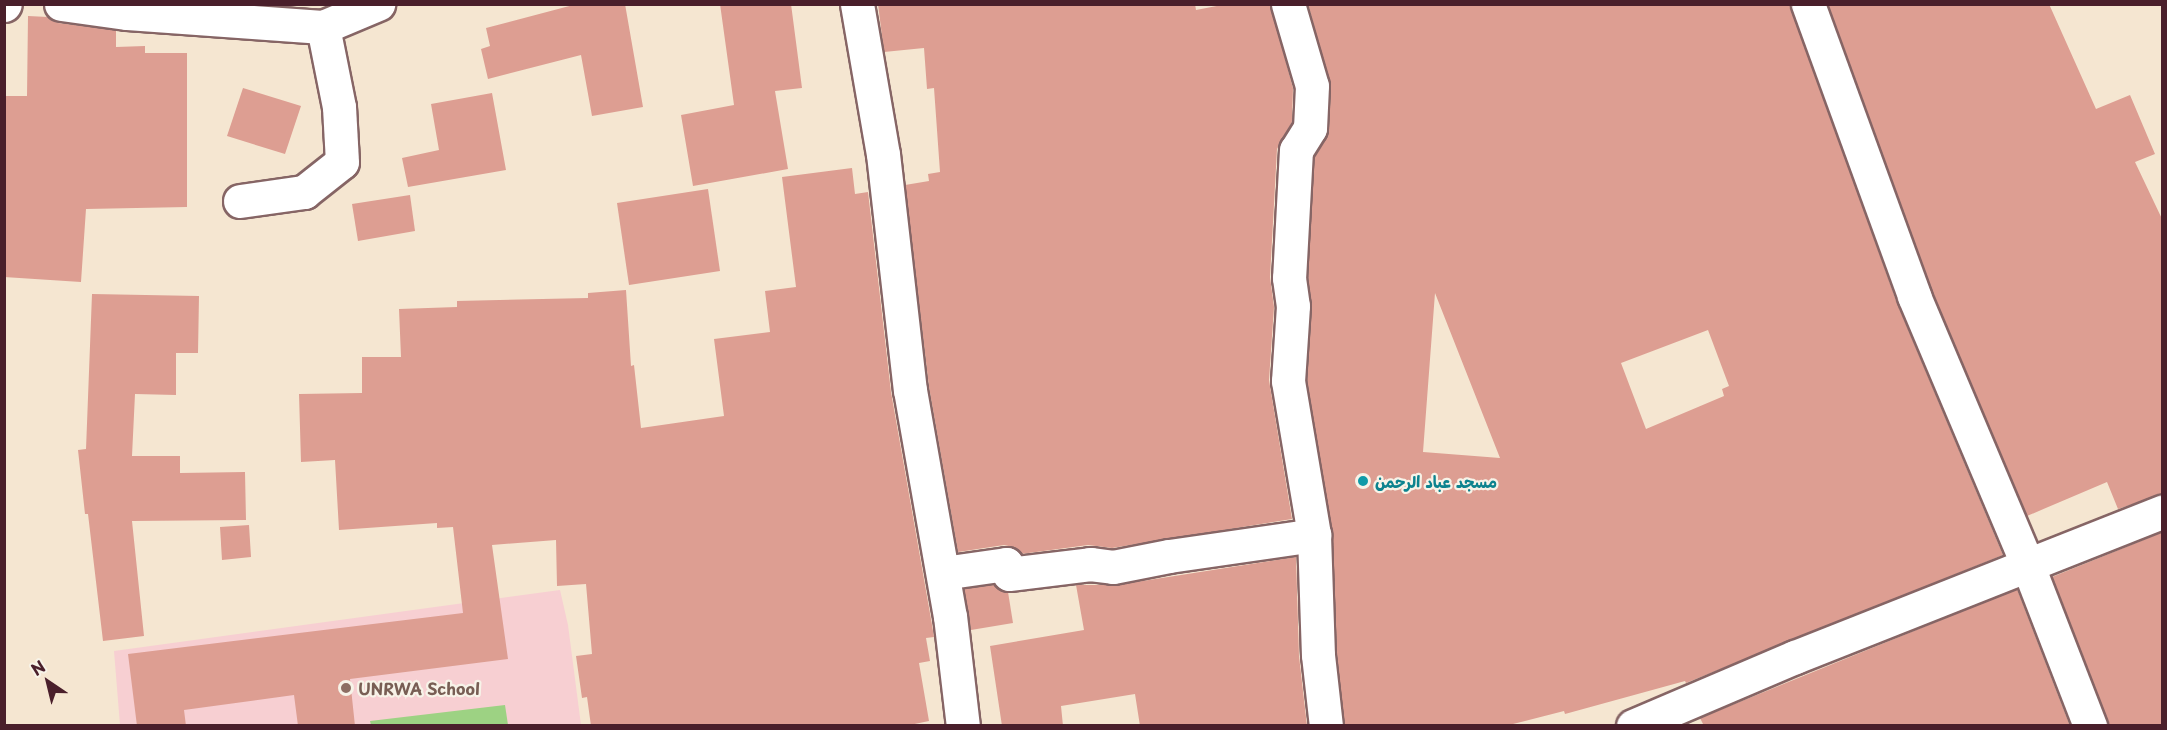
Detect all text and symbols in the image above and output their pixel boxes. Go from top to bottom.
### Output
place label: مسجد عباد الرحمن [1375,471,1497,491]
marker: مسجد عباد الرحمن [1356,474,1370,488]
north arrow [18,652,78,712]
text: N [26,654,50,681]
place label: UNRWA School [358,678,482,698]
marker: UNRWA School [339,681,353,695]

